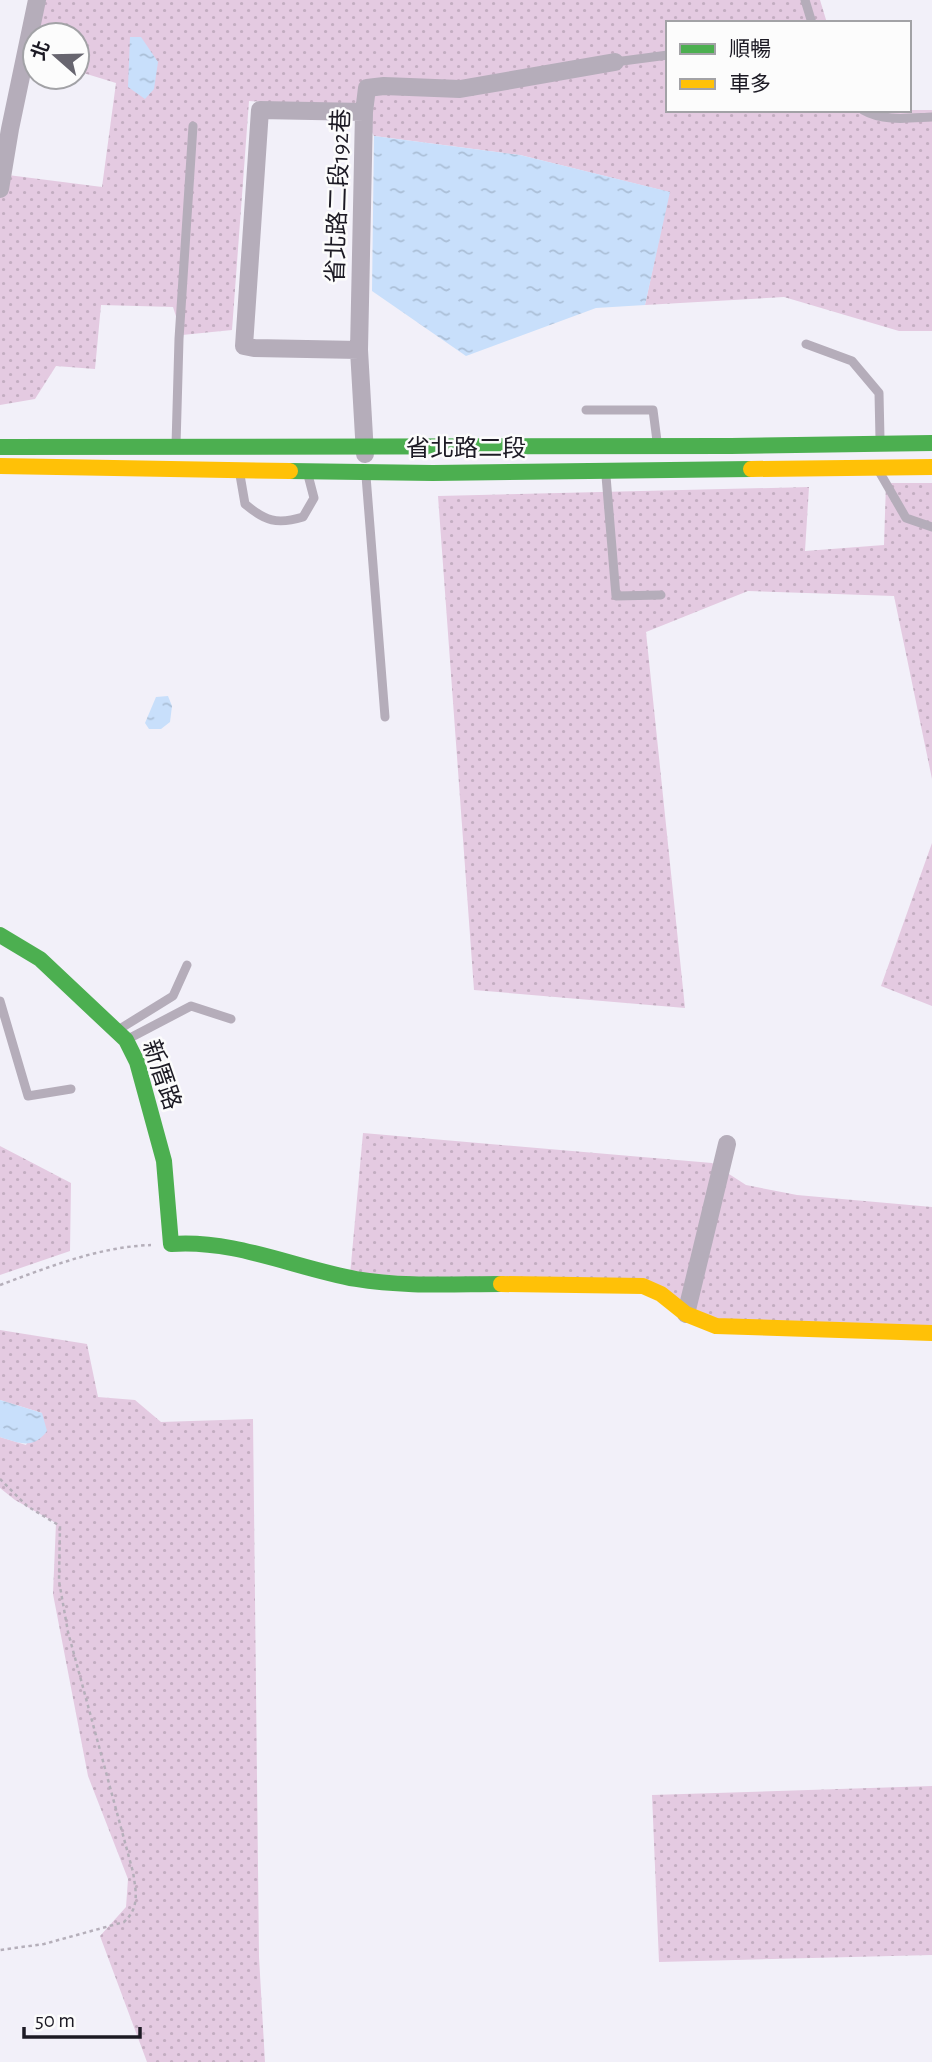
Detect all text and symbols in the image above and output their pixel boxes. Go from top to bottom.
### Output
north arrow [21,21,91,91]
legend [666,21,911,112]
text: 北 [28,38,54,63]
text: 順暢 [729,38,771,60]
text: 車多 [729,73,771,95]
street label: 省北路二段192巷 [322,108,354,284]
street label: 省北路二段 [406,435,526,461]
street label: 新厝路 [138,1036,186,1113]
scale bar [24,1996,140,2040]
text: 50 m [35,2010,75,2031]

